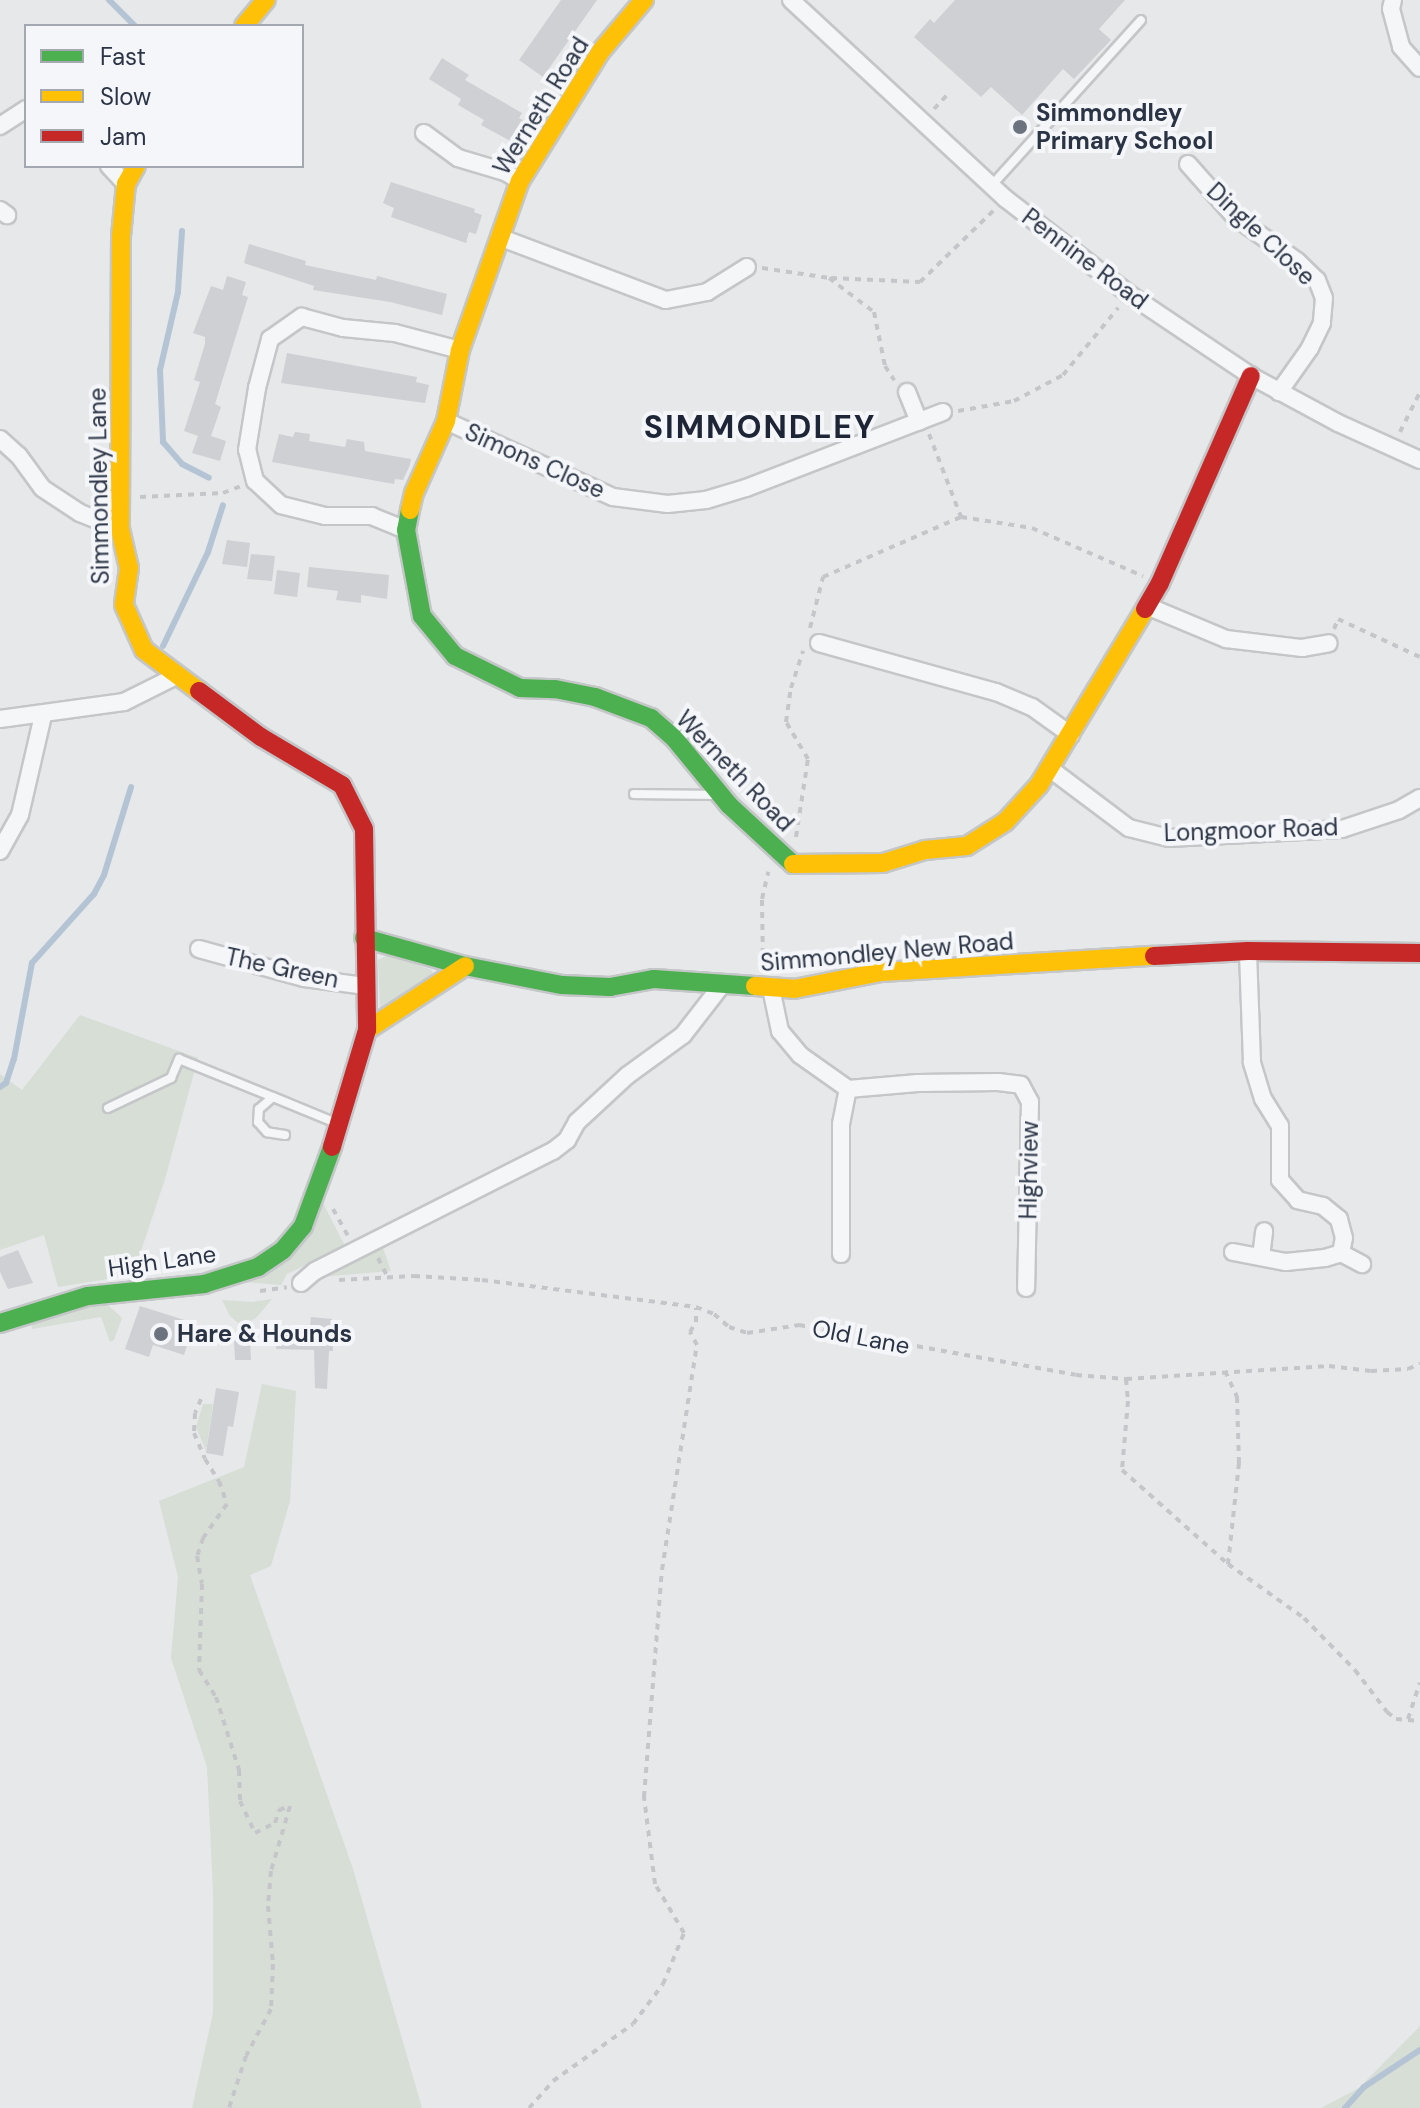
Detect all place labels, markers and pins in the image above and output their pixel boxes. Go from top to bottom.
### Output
place label: Simmondley Primary School [1036,99,1213,155]
marker: Simmondley Primary School [1011,118,1029,136]
place label: Hare & Hounds [177,1320,352,1348]
marker: Hare & Hounds [152,1325,170,1343]

